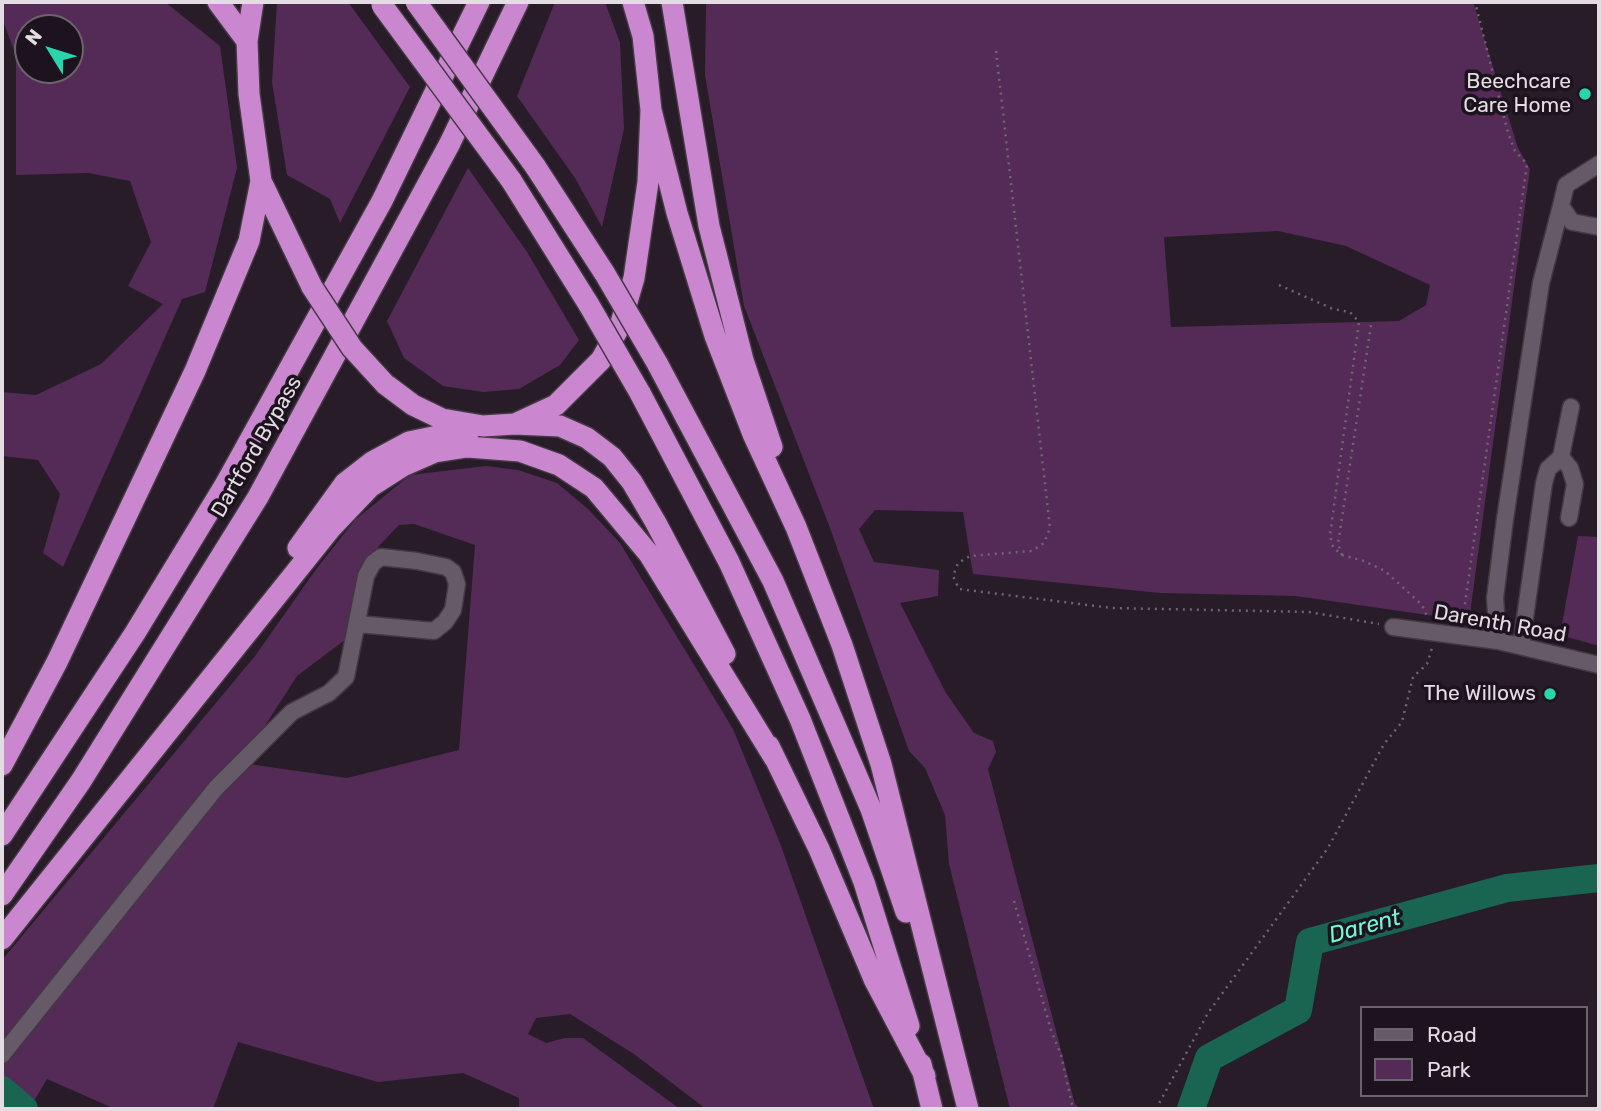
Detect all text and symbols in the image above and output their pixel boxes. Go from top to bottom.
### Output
north arrow [14,14,84,84]
text: N [20,25,47,49]
place label: Beechcare Care Home [1463,69,1571,119]
marker: Beechcare Care Home [1577,86,1593,102]
street label: Dartford Bypass [206,372,308,522]
street label: Darenth Road [1432,600,1568,648]
place label: The Willows [1423,681,1536,707]
marker: The Willows [1542,686,1558,702]
water label: Darent [1326,904,1404,950]
legend [1360,1006,1587,1097]
text: Road [1427,1022,1477,1047]
text: Park [1427,1057,1471,1082]

